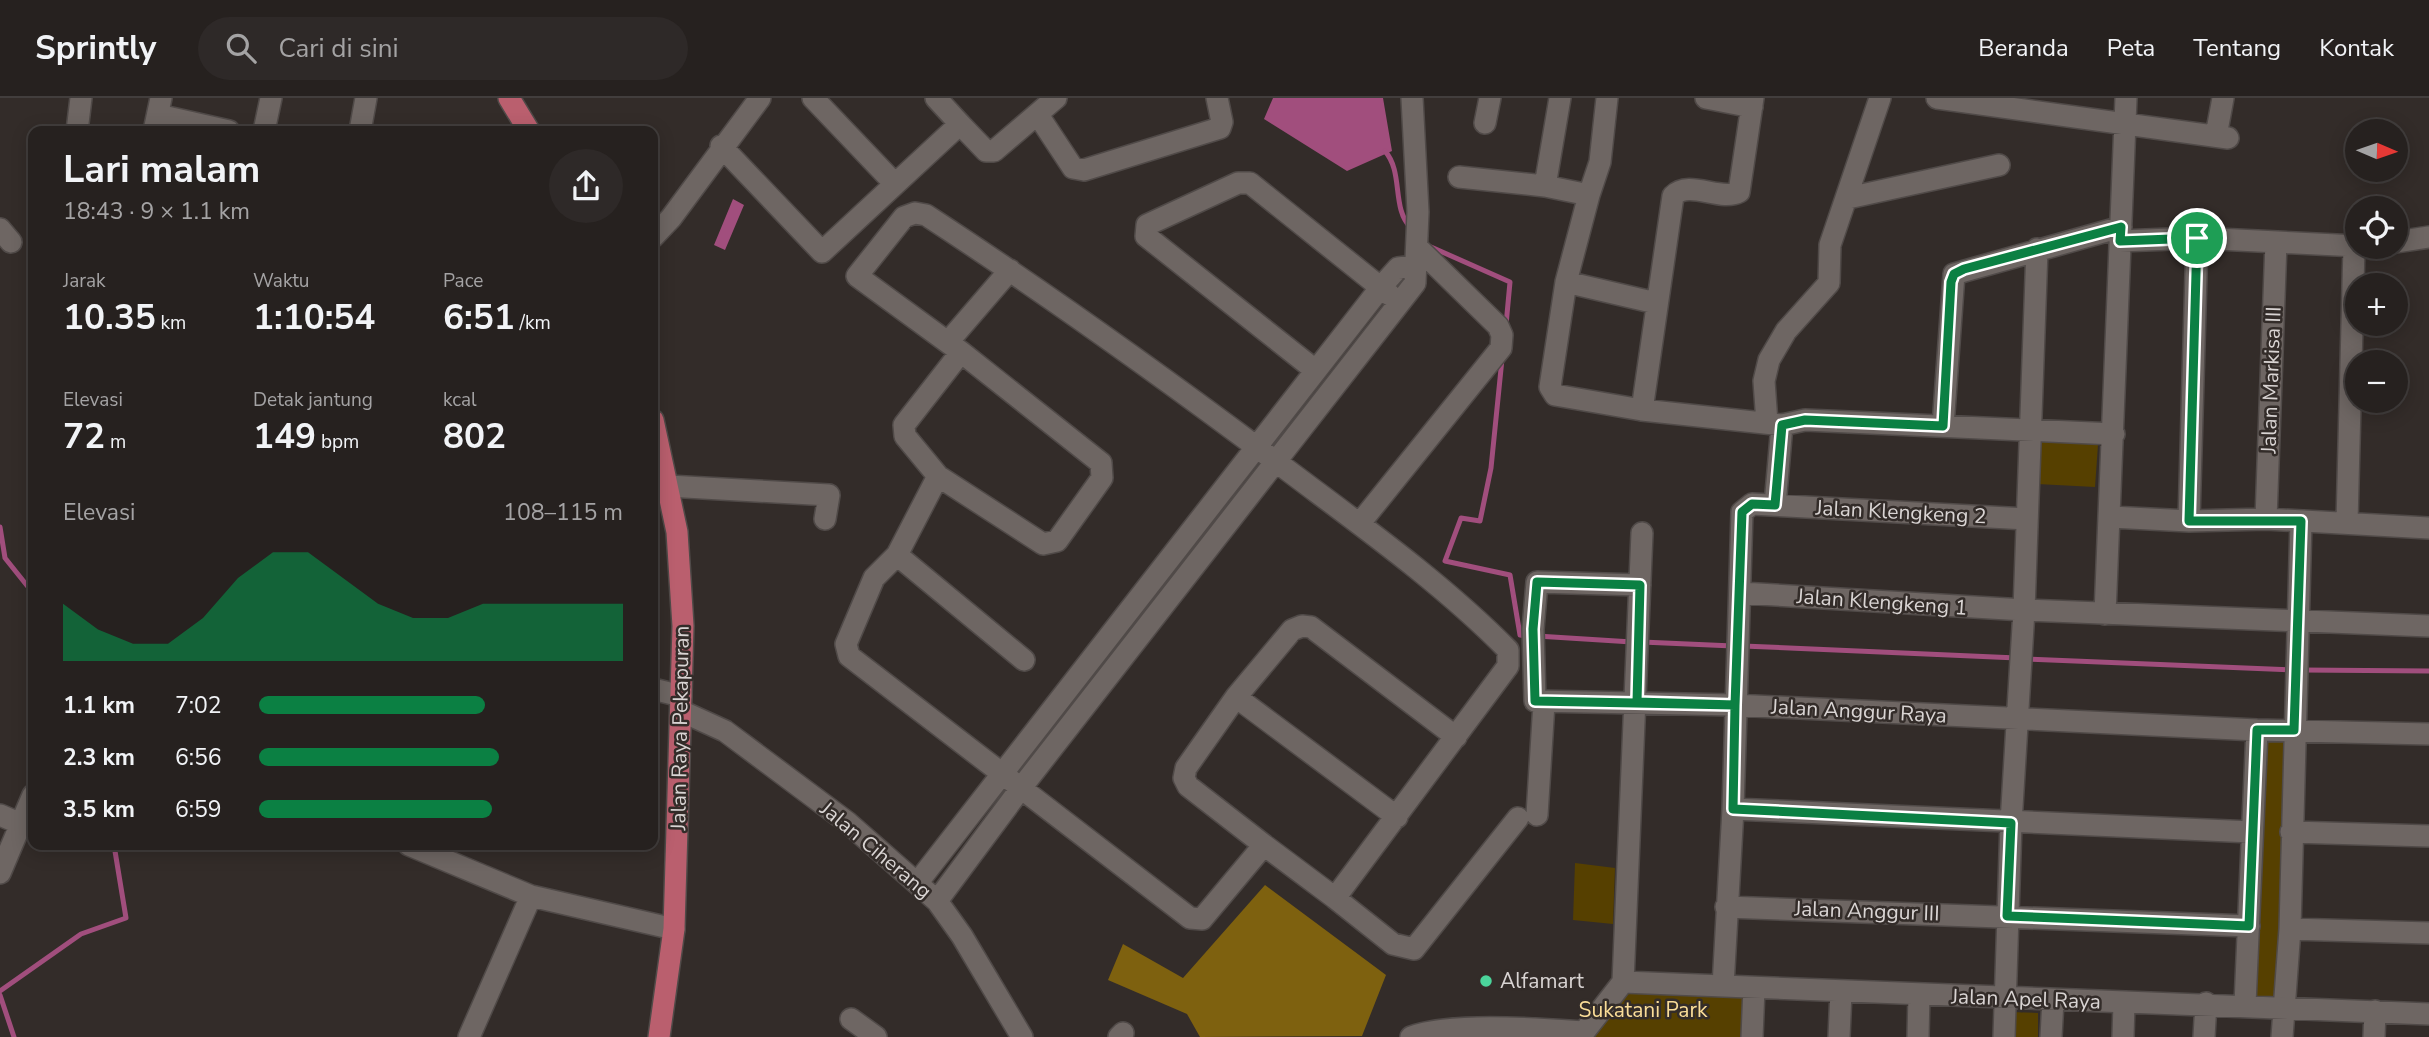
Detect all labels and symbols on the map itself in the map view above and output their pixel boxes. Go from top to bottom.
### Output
north arrow [2345,119,2408,182]
pin [2167,208,2227,268]
street label: Jalan Markisa III [2254,306,2288,455]
street label: Jalan Klengkeng 2 [1814,493,1987,530]
street label: Jalan Klengkeng 1 [1795,582,1968,622]
street label: Jalan Raya Pekapuran [664,625,696,832]
street label: Jalan Anggur Raya [1769,692,1948,730]
street label: Jalan Ciherang [814,794,938,905]
street label: Jalan Anggur III [1793,894,1940,928]
place label: Alfamart [1500,967,1585,995]
marker: Alfamart [1478,973,1494,989]
street label: Jalan Apel Raya [1950,982,2101,1016]
park label: Sukatani Park [1579,996,1708,1024]

